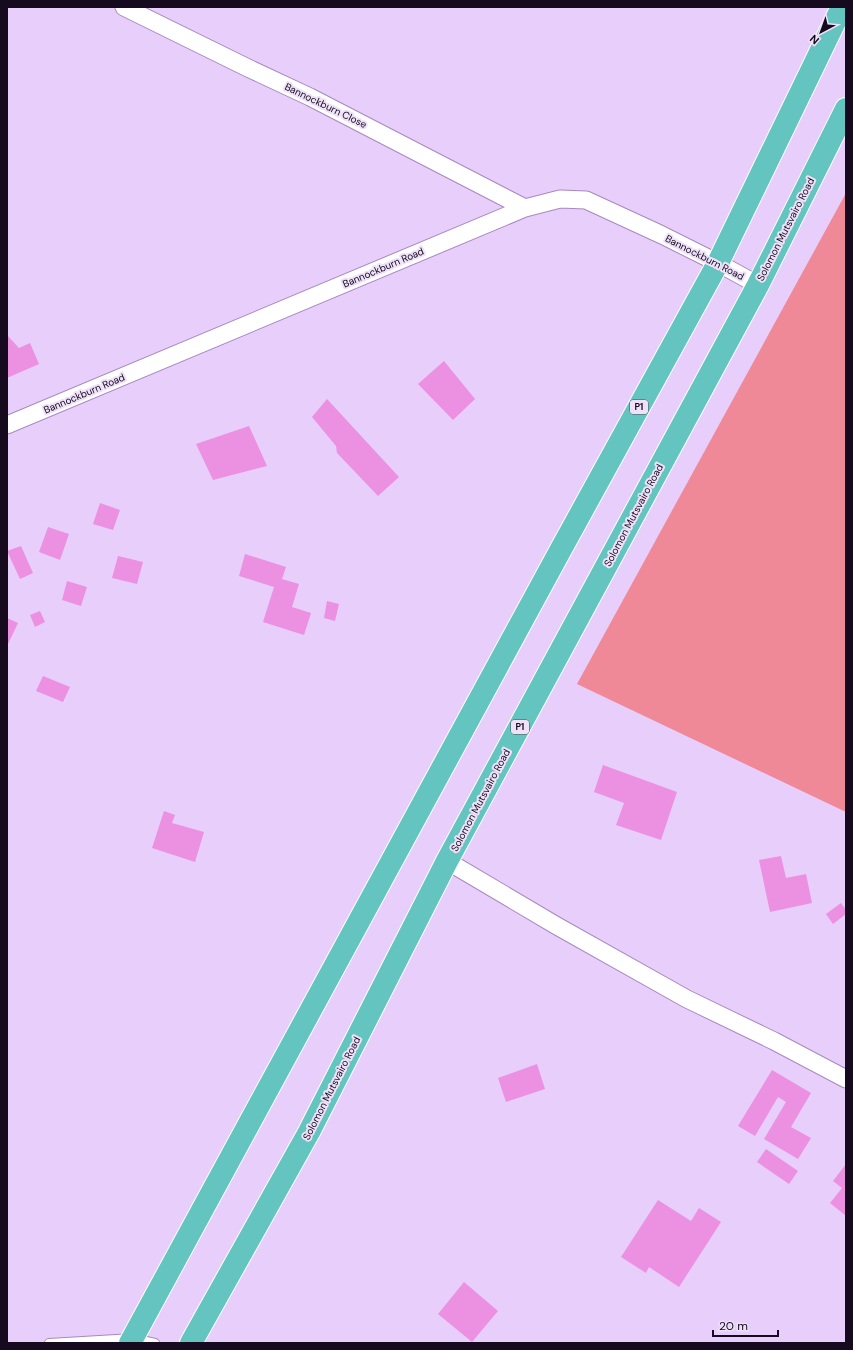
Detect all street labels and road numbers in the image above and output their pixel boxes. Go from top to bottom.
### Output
street label: Bannockburn Close [283,80,369,131]
street label: Solomon Mutsvairo Road [754,175,817,283]
street label: Bannockburn Road [663,232,746,283]
street label: Bannockburn Road [341,244,426,290]
street label: Bannockburn Road [42,370,127,416]
road number: P1 [630,400,648,414]
street label: Solomon Mutsvairo Road [601,462,666,569]
road number: P1 [511,720,529,734]
street label: Solomon Mutsvairo Road [448,747,513,854]
street label: Solomon Mutsvairo Road [300,1034,363,1142]

